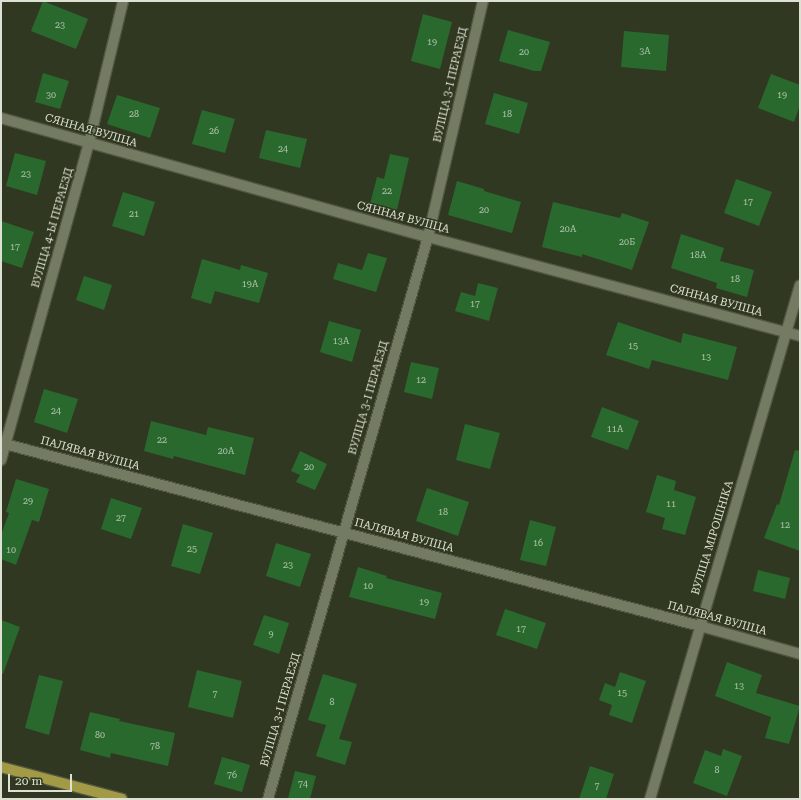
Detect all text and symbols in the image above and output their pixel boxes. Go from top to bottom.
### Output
house number: 23 [55,20,65,30]
street label: ВУЛІЦА 3-І ПЕРАЕЗД [431,26,471,144]
house number: 19 [427,37,437,47]
house number: 3А [639,46,651,56]
house number: 20 [519,47,529,57]
house number: 30 [46,90,56,100]
house number: 19 [777,90,787,100]
house number: 28 [129,109,139,119]
house number: 18 [502,109,512,119]
street label: СЯННАЯ ВУЛІЦА [43,111,139,151]
house number: 26 [209,126,219,136]
house number: 24 [278,144,288,154]
street label: ВУЛІЦА 4-Ы ПЕРАЕЗД [30,166,76,290]
house number: 23 [21,169,31,179]
house number: 22 [382,186,392,196]
house number: 17 [743,197,753,207]
street label: СЯННАЯ ВУЛІЦА [355,199,451,237]
house number: 20 [479,205,489,215]
house number: 21 [129,209,139,219]
house number: 20А [560,224,576,234]
house number: 20Б [619,237,635,247]
house number: 17 [10,242,20,252]
house number: 18А [690,250,706,260]
house number: 18 [730,274,740,284]
house number: 19А [242,279,258,289]
street label: СЯННАЯ ВУЛІЦА [668,282,764,320]
house number: 17 [470,299,480,309]
house number: 13А [333,336,349,346]
street label: ВУЛІЦА 3-І ПЕРАЕЗД [346,340,392,456]
house number: 15 [628,341,638,351]
house number: 13 [701,352,711,362]
house number: 12 [416,375,426,385]
house number: 24 [51,406,61,416]
house number: 11А [607,424,623,434]
street label: ПАЛЯВАЯ ВУЛІЦА [39,434,141,474]
house number: 22 [157,435,167,445]
house number: 20А [218,446,234,456]
house number: 20 [304,462,314,472]
street label: ВУЛІЦА МІРОШНІКА [689,479,737,597]
house number: 29 [23,496,33,506]
house number: 11 [666,499,676,509]
house number: 18 [438,507,448,517]
house number: 27 [116,513,126,523]
street label: ПАЛЯВАЯ ВУЛІЦА [353,516,455,556]
house number: 12 [780,520,790,530]
house number: 16 [533,538,543,548]
house number: 25 [187,544,197,554]
house number: 10 [6,545,16,555]
house number: 23 [283,560,293,570]
house number: 10 [363,581,373,591]
house number: 19 [419,597,429,607]
street label: ПАЛЯВАЯ ВУЛІЦА [666,599,768,639]
house number: 17 [516,624,526,634]
house number: 9 [268,629,274,639]
street label: ВУЛІЦА 3-І ПЕРАЕЗД [258,652,304,768]
house number: 13 [734,681,744,691]
house number: 15 [617,688,627,698]
house number: 7 [212,689,218,699]
house number: 8 [329,697,335,707]
house number: 80 [95,730,105,740]
house number: 78 [150,741,160,751]
house number: 8 [714,765,720,775]
scale bar [10,766,74,792]
house number: 76 [227,770,237,780]
text: 20 m [15,774,42,788]
house number: 74 [298,779,308,789]
house number: 7 [594,781,600,791]

